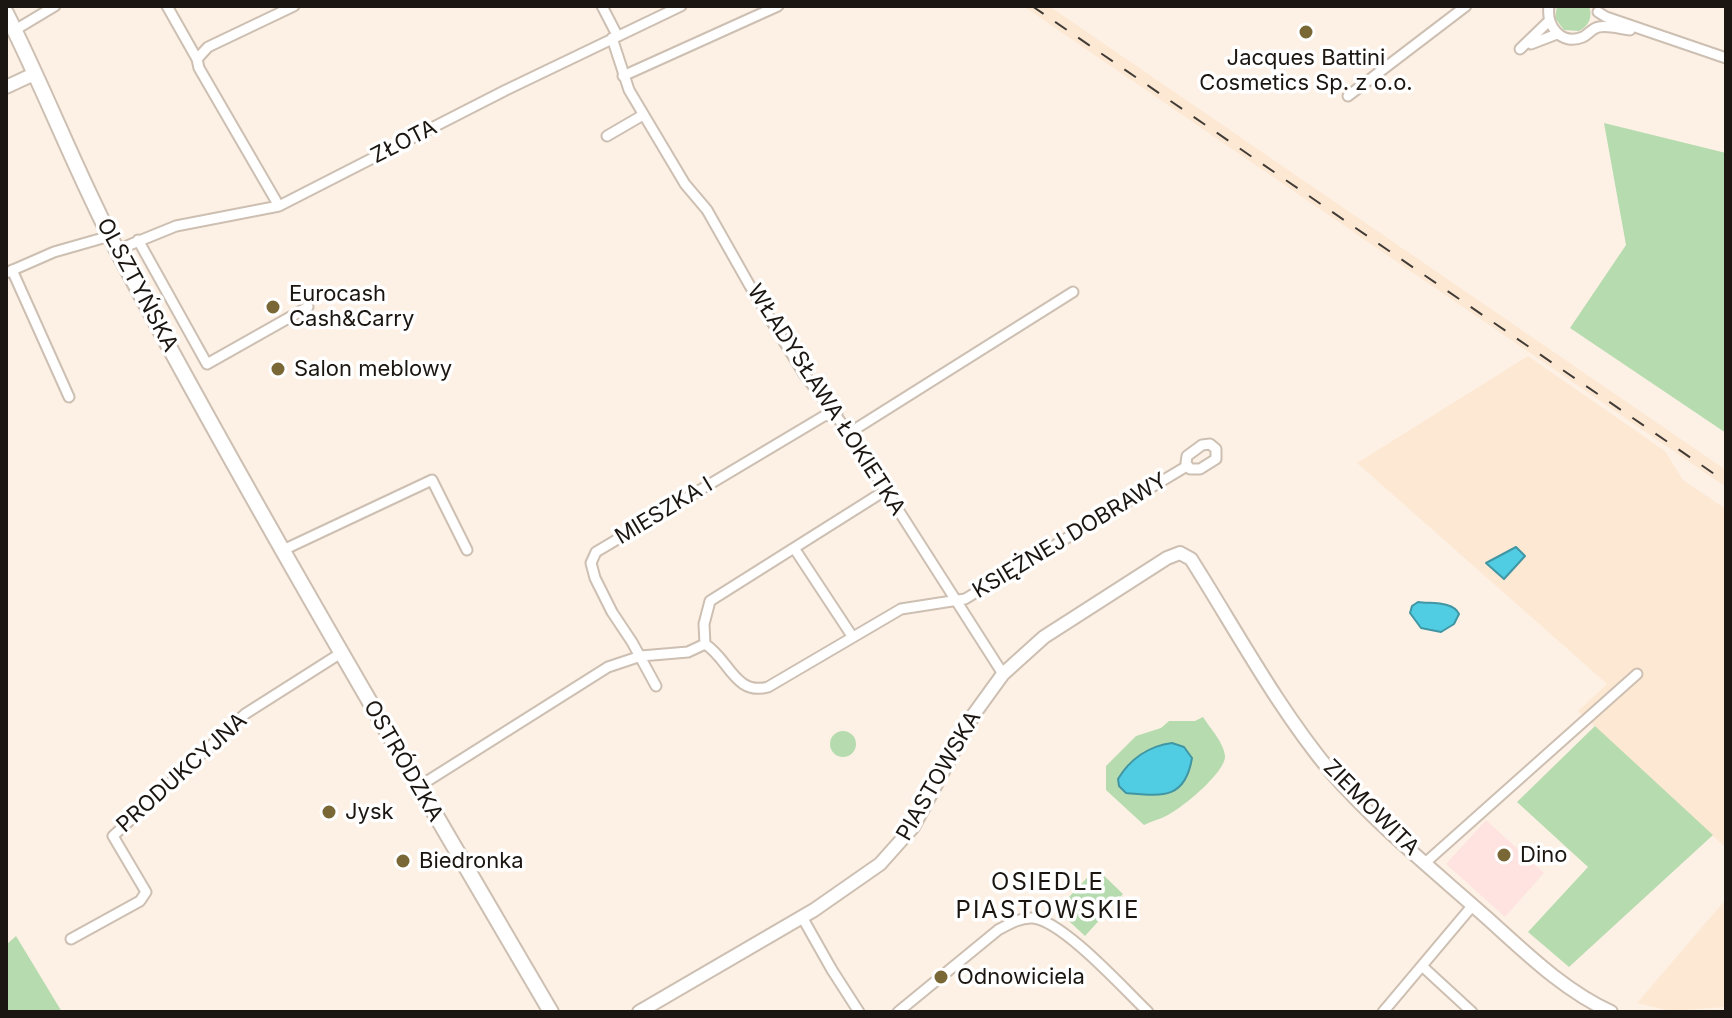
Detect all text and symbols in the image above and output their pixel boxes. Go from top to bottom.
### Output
marker: Jacques Battini Cosmetics Sp. z o.o. [1297,23,1315,41]
place label: Jacques Battini Cosmetics Sp. z o.o. [1199,45,1413,96]
street label: ZŁOTA [367,114,441,170]
street label: OLSZTYŃSKA [91,214,183,356]
street label: WŁADYSŁAWA ŁOKIETKA [741,279,911,521]
place label: Eurocash Cash&Carry [289,281,414,332]
marker: Eurocash Cash&Carry [264,298,282,316]
place label: Salon meblowy [294,356,452,382]
marker: Salon meblowy [269,360,287,378]
street label: KSIĘŻNEJ DOBRAWY [968,468,1172,604]
street label: MIESZKA I [610,472,718,550]
street label: OSTRÓDZKA [358,696,448,826]
street label: PIASTOWSKA [891,706,987,846]
street label: PRODUKCYJNA [112,708,252,838]
street label: ZIEMOWITA [1318,755,1424,861]
place label: Jysk [345,799,394,825]
marker: Jysk [320,803,338,821]
place label: Dino [1520,842,1567,868]
marker: Dino [1495,846,1513,864]
place label: Biedronka [419,848,524,874]
marker: Biedronka [394,852,412,870]
district label: OSIEDLE PIASTOWSKIE [956,869,1140,925]
place label: Odnowiciela [957,964,1085,990]
marker: Odnowiciela [932,968,950,986]

